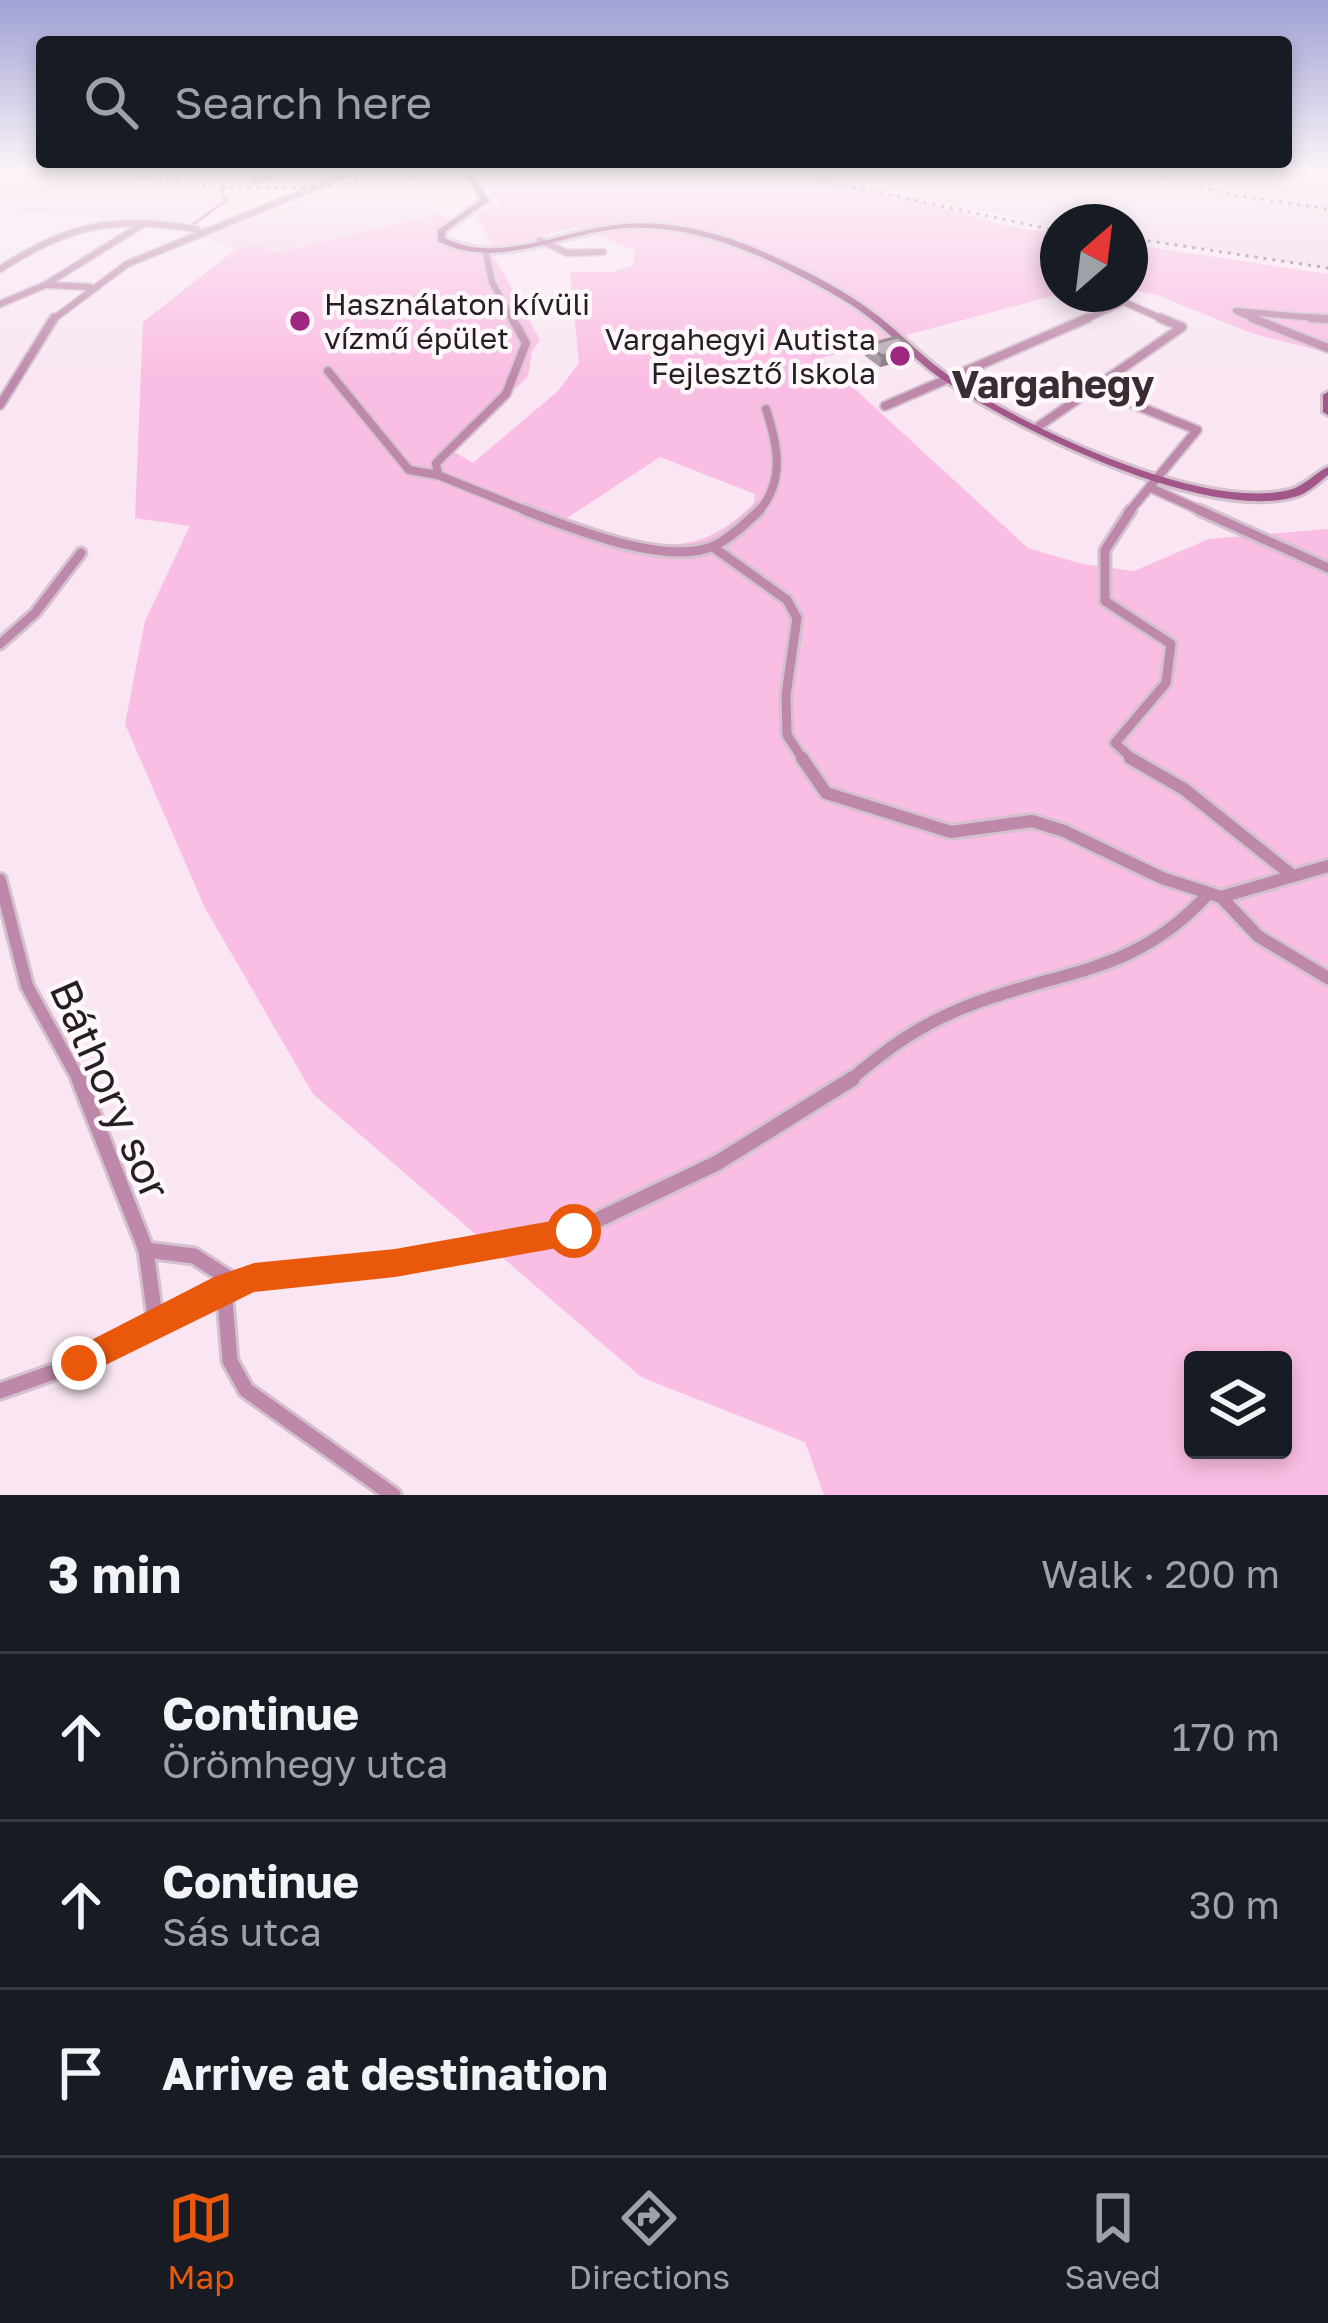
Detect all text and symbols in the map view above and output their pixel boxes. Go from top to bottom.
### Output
search box [36,36,1292,168]
icon: search [78,69,144,135]
text: Search here [174,75,432,129]
north arrow [1040,204,1148,312]
place label: Használaton kívüli vízmű épület [324,286,590,356]
marker: Használaton kívüli vízmű épület [287,308,313,334]
place label: Vargahegyi Autista Fejlesztő Iskola [605,321,876,391]
marker: Vargahegyi Autista Fejlesztő Iskola [887,343,913,369]
district label: Vargahegy [952,360,1155,407]
street label: Báthory sor [40,972,182,1206]
route start [547,1204,601,1258]
route end [52,1336,106,1390]
map controls [1184,1351,1292,1459]
button: layers [1184,1351,1292,1459]
text: 3 min [48,1543,181,1604]
text: Walk · 200 m [1041,1550,1280,1597]
text: Continue [162,1686,359,1740]
icon: ahead [48,1704,114,1770]
text: 170 m [1172,1713,1280,1760]
text: Örömhegy utca [162,1740,448,1787]
text: Continue [162,1854,359,1908]
icon: ahead [48,1872,114,1938]
text: 30 m [1189,1881,1280,1928]
text: Sás utca [162,1908,322,1955]
icon: arrive [48,2040,114,2106]
text: Arrive at destination [162,2046,608,2100]
tab: Map [167,2185,235,2296]
tab: Directions [569,2185,730,2296]
tab: Saved [1064,2185,1161,2296]

